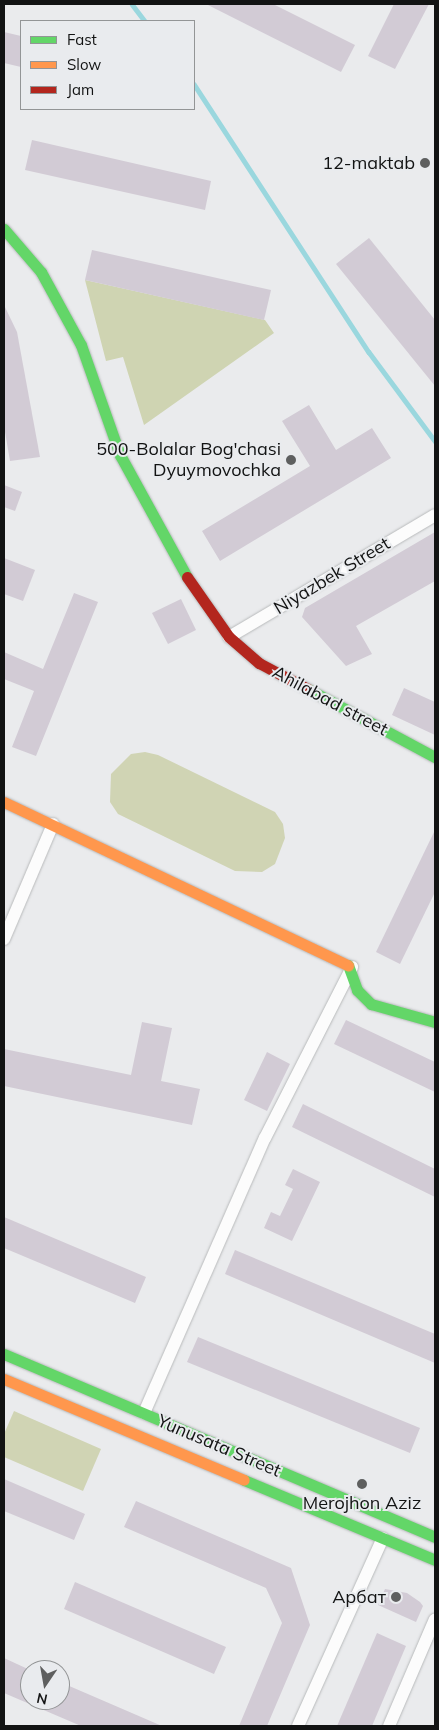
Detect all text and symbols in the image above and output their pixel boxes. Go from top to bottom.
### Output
legend [20,20,195,110]
text: Fast [67,30,97,49]
text: Slow [67,55,101,74]
text: Jam [67,80,94,99]
place label: 12-maktab [322,152,415,174]
marker: 12-maktab [419,157,431,169]
place label: 500-Bolalar Bog'chasi Dyuymovochka [96,439,281,482]
marker: 500-Bolalar Bog'chasi Dyuymovochka [285,454,297,466]
street label: Niyazbek Street [270,533,394,619]
street label: Ahilabad street [269,661,391,741]
street label: Yunusata Street [154,1410,284,1482]
marker: Merojhon Aziz [356,1478,368,1490]
place label: Merojhon Aziz [303,1492,421,1514]
place label: Арбат [332,1586,386,1608]
marker: Арбат [390,1591,402,1603]
north arrow [20,1660,70,1710]
text: N [35,1689,49,1709]

